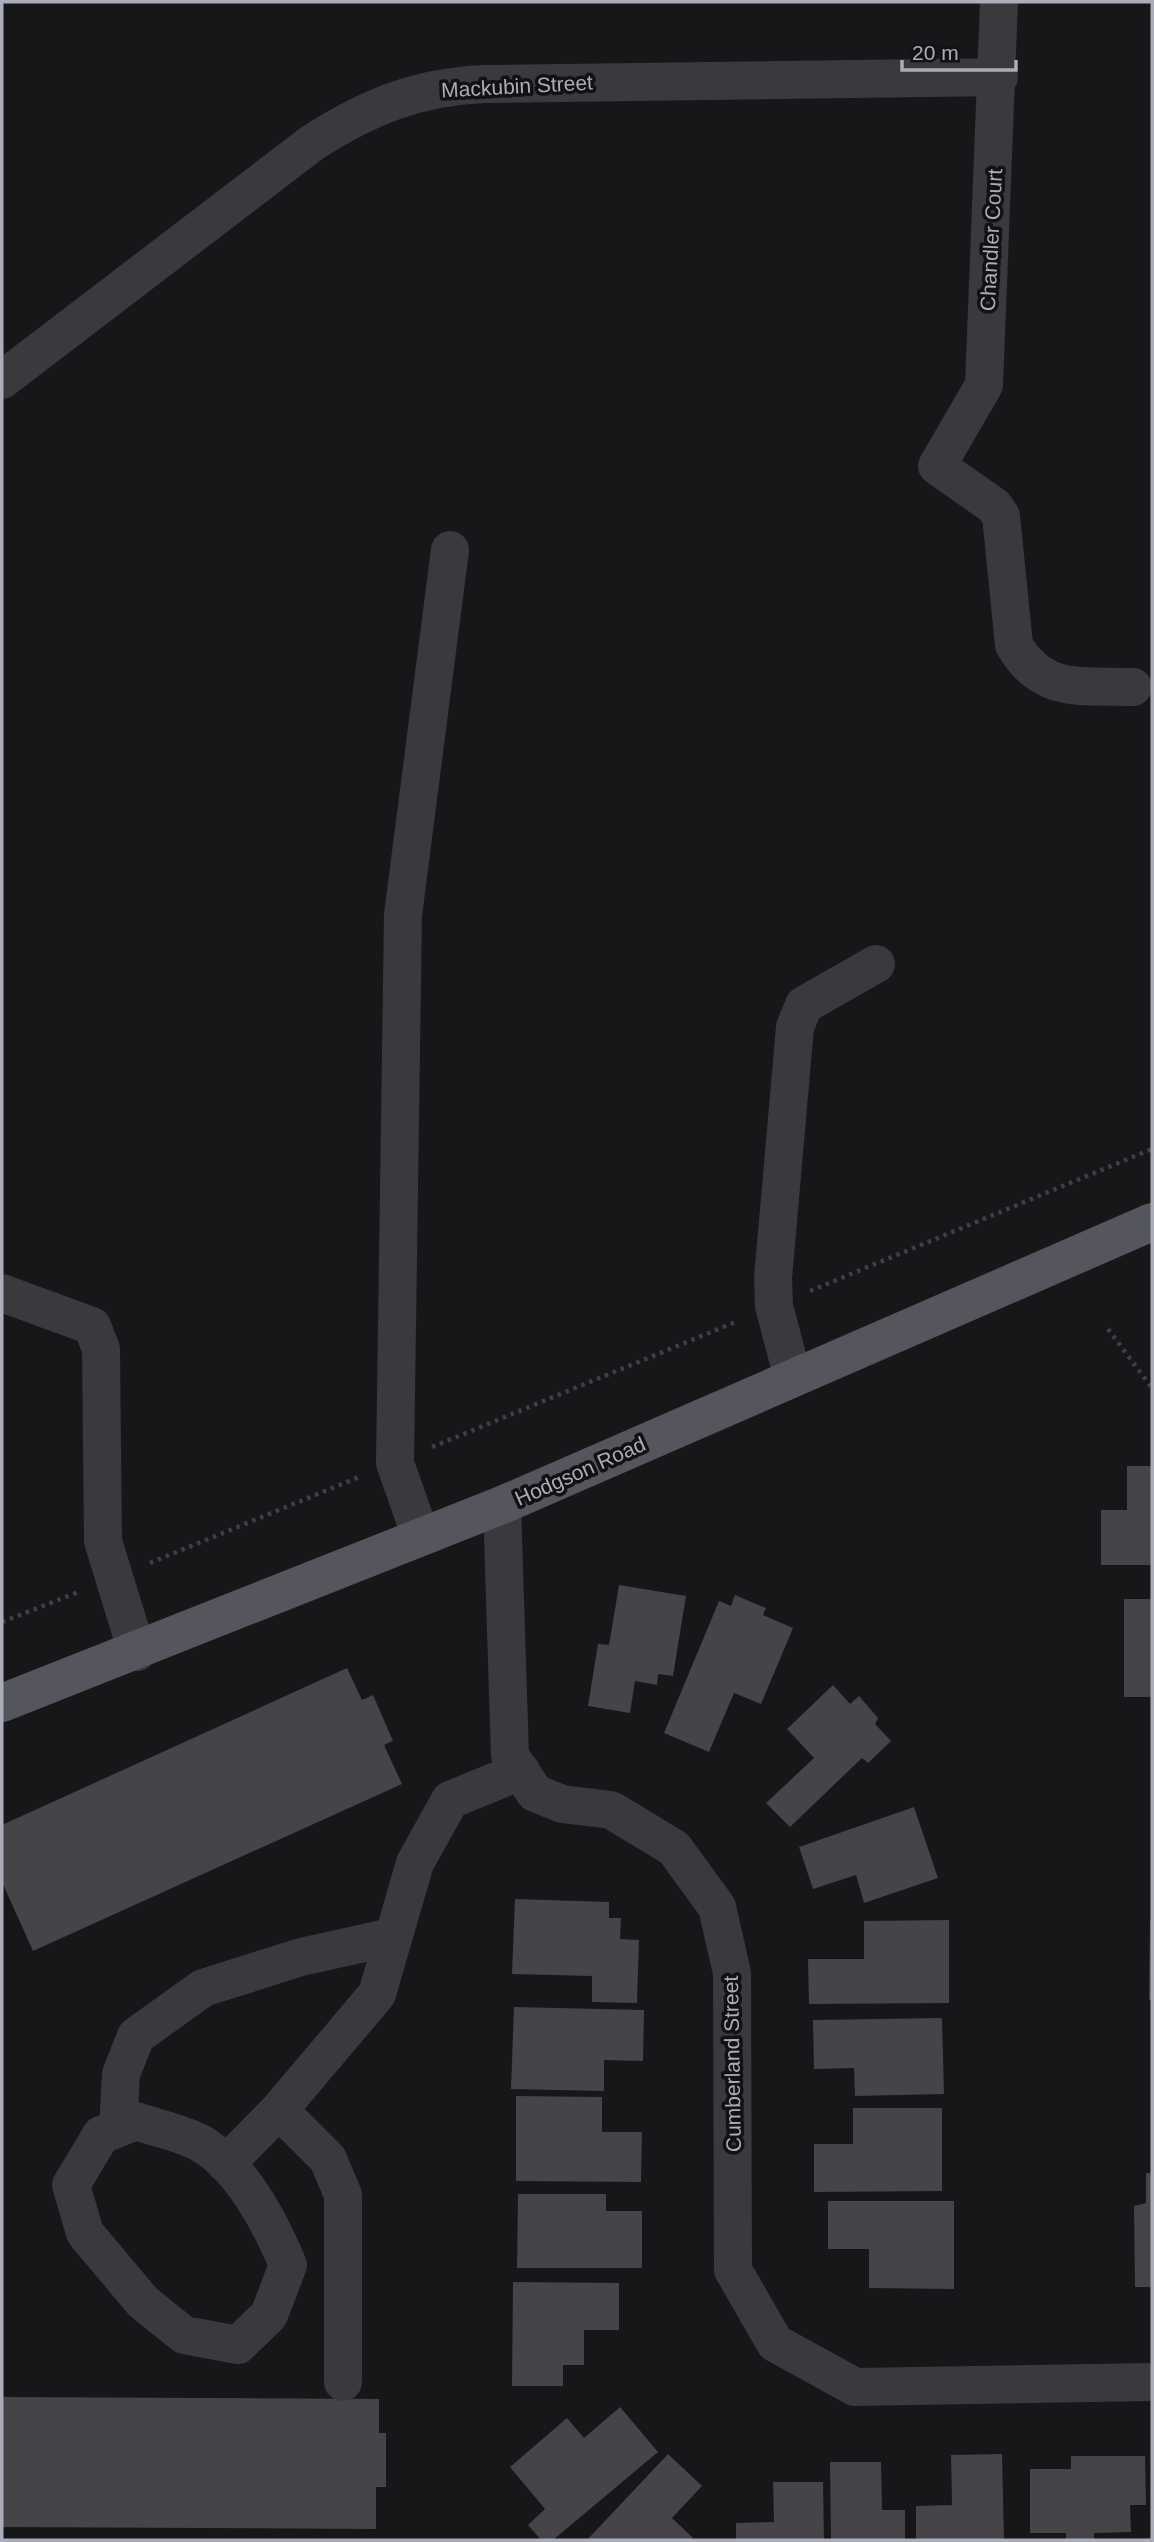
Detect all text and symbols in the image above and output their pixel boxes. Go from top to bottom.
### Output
scale bar [902,28,1016,72]
text: 20 m [912,41,959,64]
street label: Mackubin Street [441,71,594,101]
street label: Chandler Court [976,168,1006,312]
street label: Hodgson Road [511,1432,649,1510]
street label: Cumberland Street [719,1976,745,2152]

